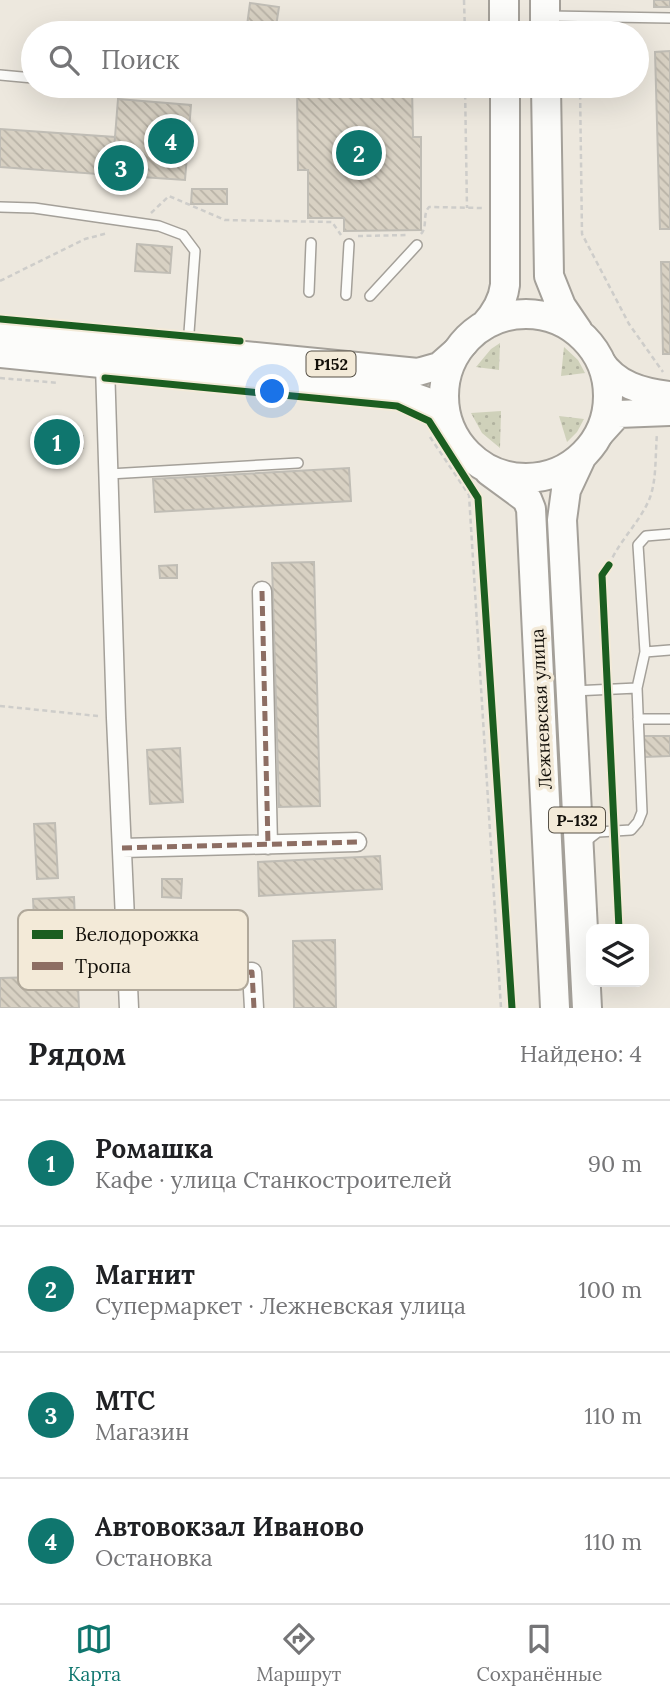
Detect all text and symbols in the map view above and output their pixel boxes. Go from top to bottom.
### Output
search box [21,21,649,98]
icon: search [45,41,83,79]
text: Поиск [101,43,180,76]
pin: 4 [148,115,194,167]
pin: 2 [336,127,382,179]
pin: 3 [98,142,144,194]
road number: Р152 [306,352,356,376]
your location [255,374,289,408]
pin: 1 [34,416,80,468]
street label: Лежневская улица [525,628,557,790]
road number: Р-132 [549,807,605,832]
legend [18,910,248,990]
text: Велодорожка [75,922,199,946]
map controls [586,924,649,987]
button: layers [586,924,649,987]
text: Тропа [75,954,131,978]
text: Рядом [28,1035,126,1073]
text: Найдено: 4 [520,1039,642,1068]
text: Ромашка [95,1132,213,1165]
text: 1 [46,1149,56,1178]
text: 90 m [588,1149,642,1178]
text: Кафе · улица Станкостроителей [95,1165,452,1194]
text: Магнит [95,1258,195,1291]
text: 2 [45,1275,57,1304]
text: 100 m [578,1275,642,1304]
text: Супермаркет · Лежневская улица [95,1291,466,1320]
text: МТС [95,1384,155,1417]
text: 3 [45,1401,57,1430]
text: 110 m [584,1401,642,1430]
text: Магазин [95,1417,189,1446]
text: Автовокзал Иваново [95,1510,364,1543]
text: 4 [45,1527,57,1556]
text: 110 m [584,1527,642,1556]
text: Остановка [95,1543,213,1572]
tab: Карта [68,1620,121,1686]
tab: Маршрут [256,1620,341,1686]
tab: Сохранённые [477,1620,602,1686]

